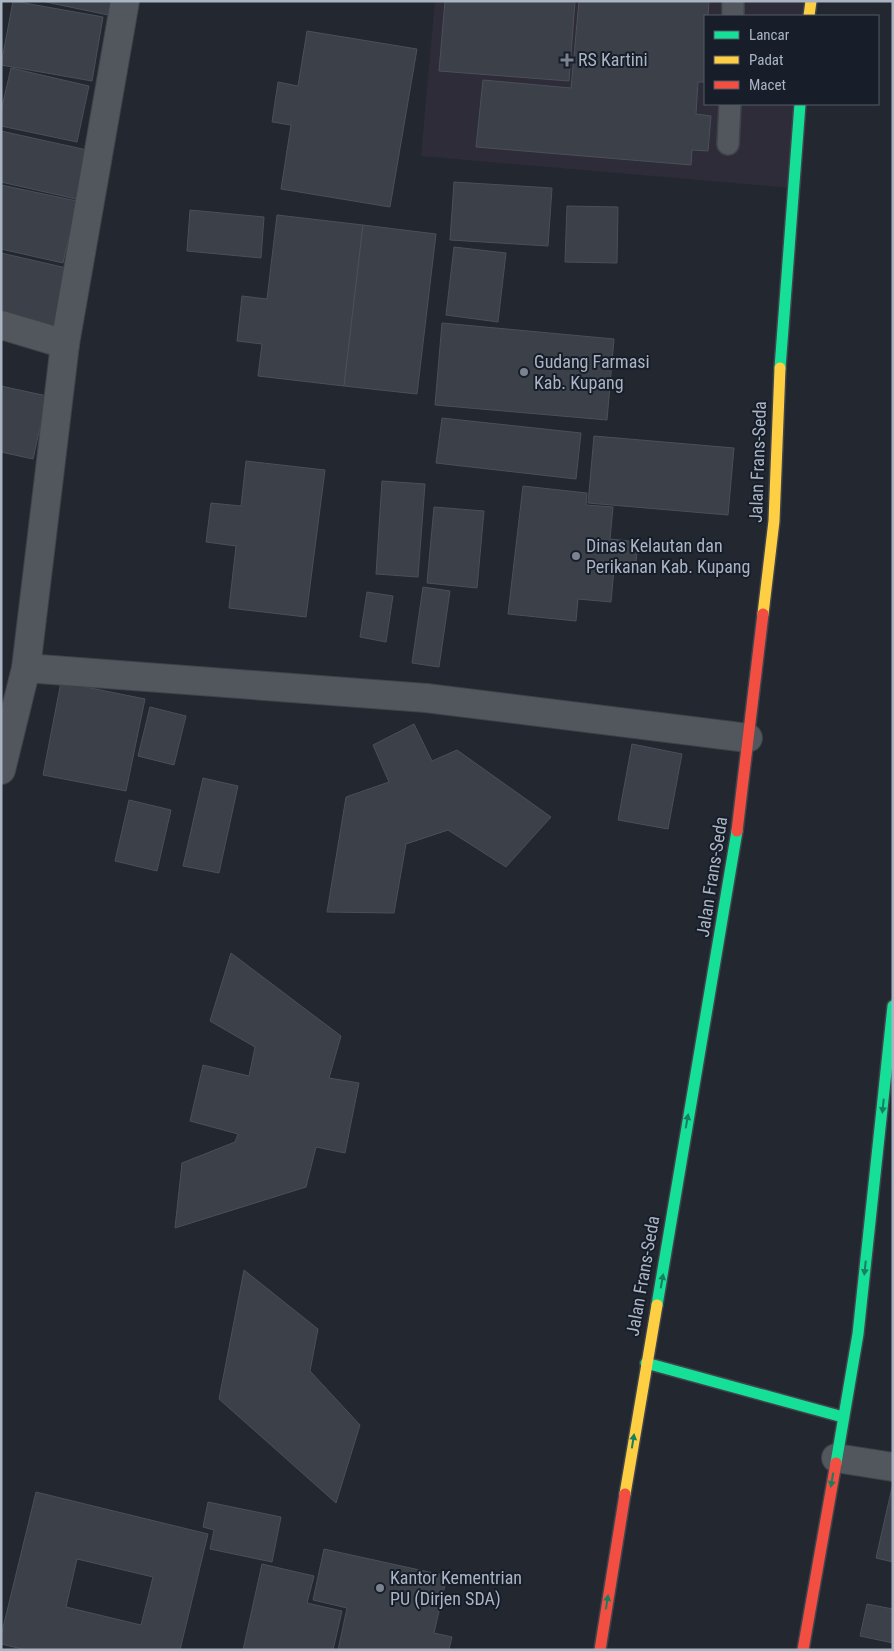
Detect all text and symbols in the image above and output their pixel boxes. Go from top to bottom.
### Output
legend [704,15,879,105]
text: Lancar [749,26,790,44]
place label: RS Kartini [578,49,648,70]
text: Padat [749,51,783,69]
marker: RS Kartini [560,53,574,67]
text: Macet [749,76,786,94]
place label: Gudang Farmasi Kab. Kupang [534,351,650,393]
marker: Gudang Farmasi Kab. Kupang [518,366,530,378]
street label: Jalan Frans-Seda [745,401,770,523]
place label: Dinas Kelautan dan Perikanan Kab. Kupang [586,535,750,577]
marker: Dinas Kelautan dan Perikanan Kab. Kupang [570,550,582,562]
street label: Jalan Frans-Seda [692,815,731,939]
one-way arrow [879,1099,887,1115]
one-way arrow [683,1113,691,1128]
street label: Jalan Frans-Seda [622,1214,663,1338]
one-way arrow [861,1260,869,1276]
one-way arrow [658,1273,666,1289]
one-way arrow [630,1433,638,1449]
one-way arrow [828,1473,836,1489]
place label: Kantor Kementrian PU (Dirjen SDA) [390,1567,522,1610]
marker: Kantor Kementrian PU (Dirjen SDA) [374,1582,386,1594]
one-way arrow [604,1593,612,1609]

